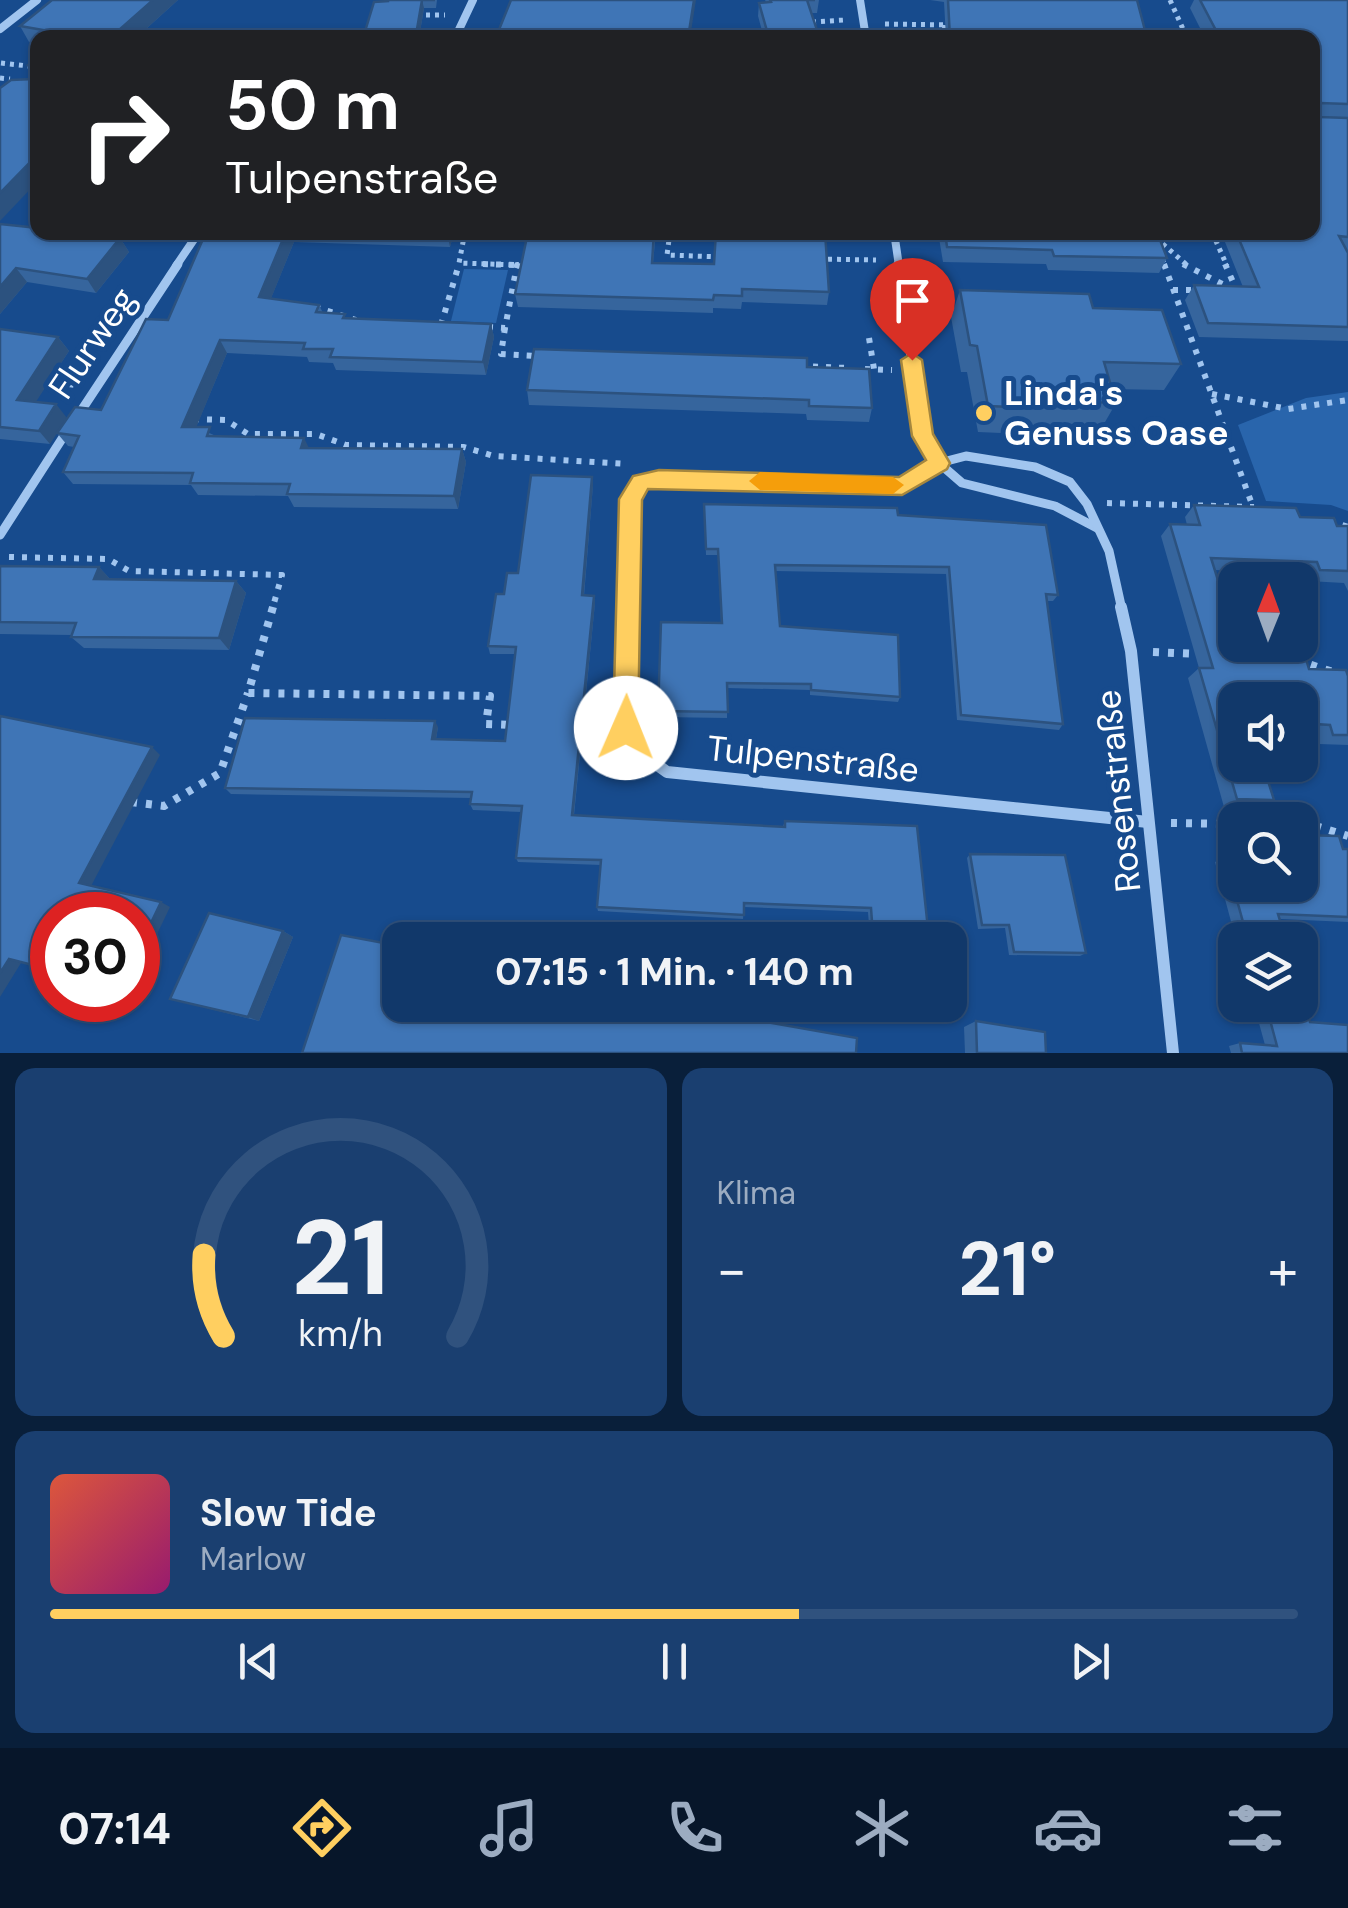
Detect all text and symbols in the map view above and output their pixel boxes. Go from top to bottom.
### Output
text: 50 m [225,60,400,151]
icon: right [60,70,190,200]
text: Tulpenstraße [225,148,498,207]
pin [870,258,955,361]
icon: arrive [885,273,940,328]
street label: Flurweg [38,278,146,408]
place label: Linda's Genuss Oase [1004,370,1229,456]
marker: Linda's Genuss Oase [973,402,995,424]
north arrow [1218,562,1318,662]
map controls [1218,562,1318,1022]
position arrow [574,676,678,780]
button: sound [1218,682,1318,782]
street label: Rosenstraße [1085,688,1151,894]
street label: Tulpenstraße [705,725,921,793]
button: search [1218,802,1318,902]
speed limit sign: 30 [30,892,160,1022]
button: layers [1218,922,1318,1022]
text: 07:15 · 1 Min. · 140 m [495,947,854,997]
text: Klima [717,1172,796,1214]
text: 21 [292,1191,390,1326]
text: 21° [958,1221,1056,1318]
text: − [717,1234,747,1306]
text: + [1268,1234,1298,1306]
text: km/h [299,1311,383,1357]
text: Slow Tide [200,1488,377,1538]
text: Marlow [200,1538,306,1580]
icon: previous [231,1634,286,1689]
icon: pause [647,1634,702,1689]
icon: next [1063,1634,1118,1689]
icon: directions [287,1793,357,1863]
icon: music [474,1793,544,1863]
icon: phone [660,1793,730,1863]
icon: climate [847,1793,917,1863]
icon: car [1033,1793,1103,1863]
icon: filters [1220,1793,1290,1863]
text: 07:14 [58,1799,171,1858]

